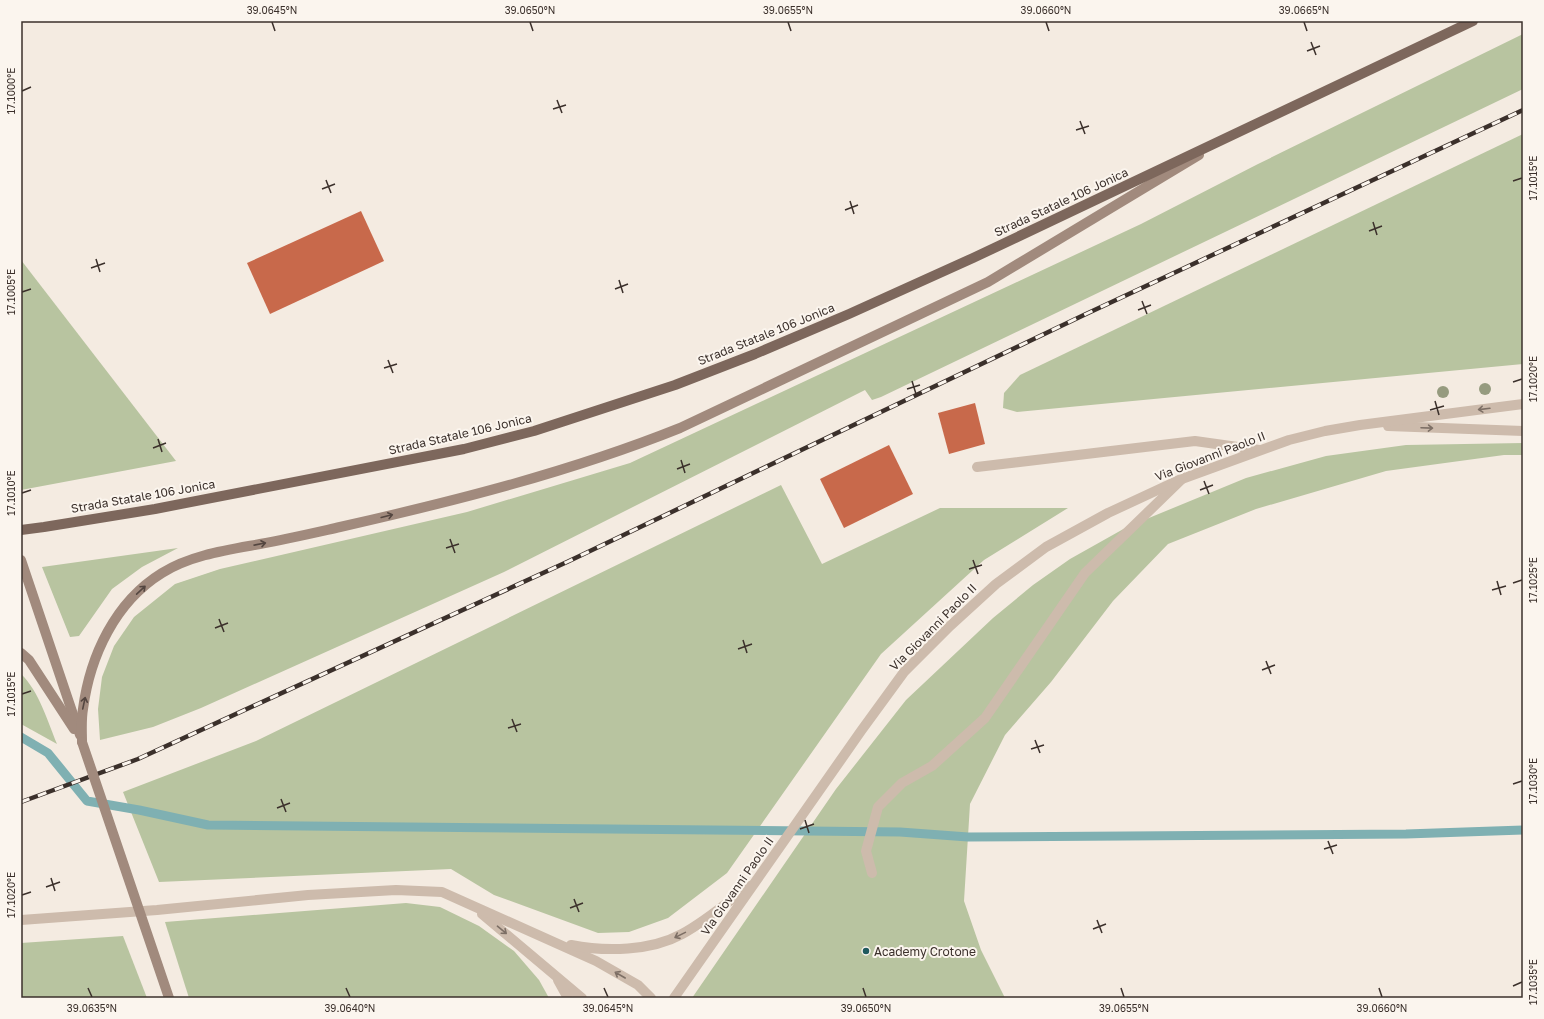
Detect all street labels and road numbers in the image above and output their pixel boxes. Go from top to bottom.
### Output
street label: Strada Statale 106 Jonica [992,164,1130,240]
street label: Strada Statale 106 Jonica [695,300,837,368]
street label: Strada Statale 106 Jonica [387,410,533,458]
street label: Via Giovanni Paolo II [1153,428,1267,484]
street label: Strada Statale 106 Jonica [70,476,216,516]
street label: Via Giovanni Paolo II [886,580,980,674]
street label: Via Giovanni Paolo II [697,834,777,938]

